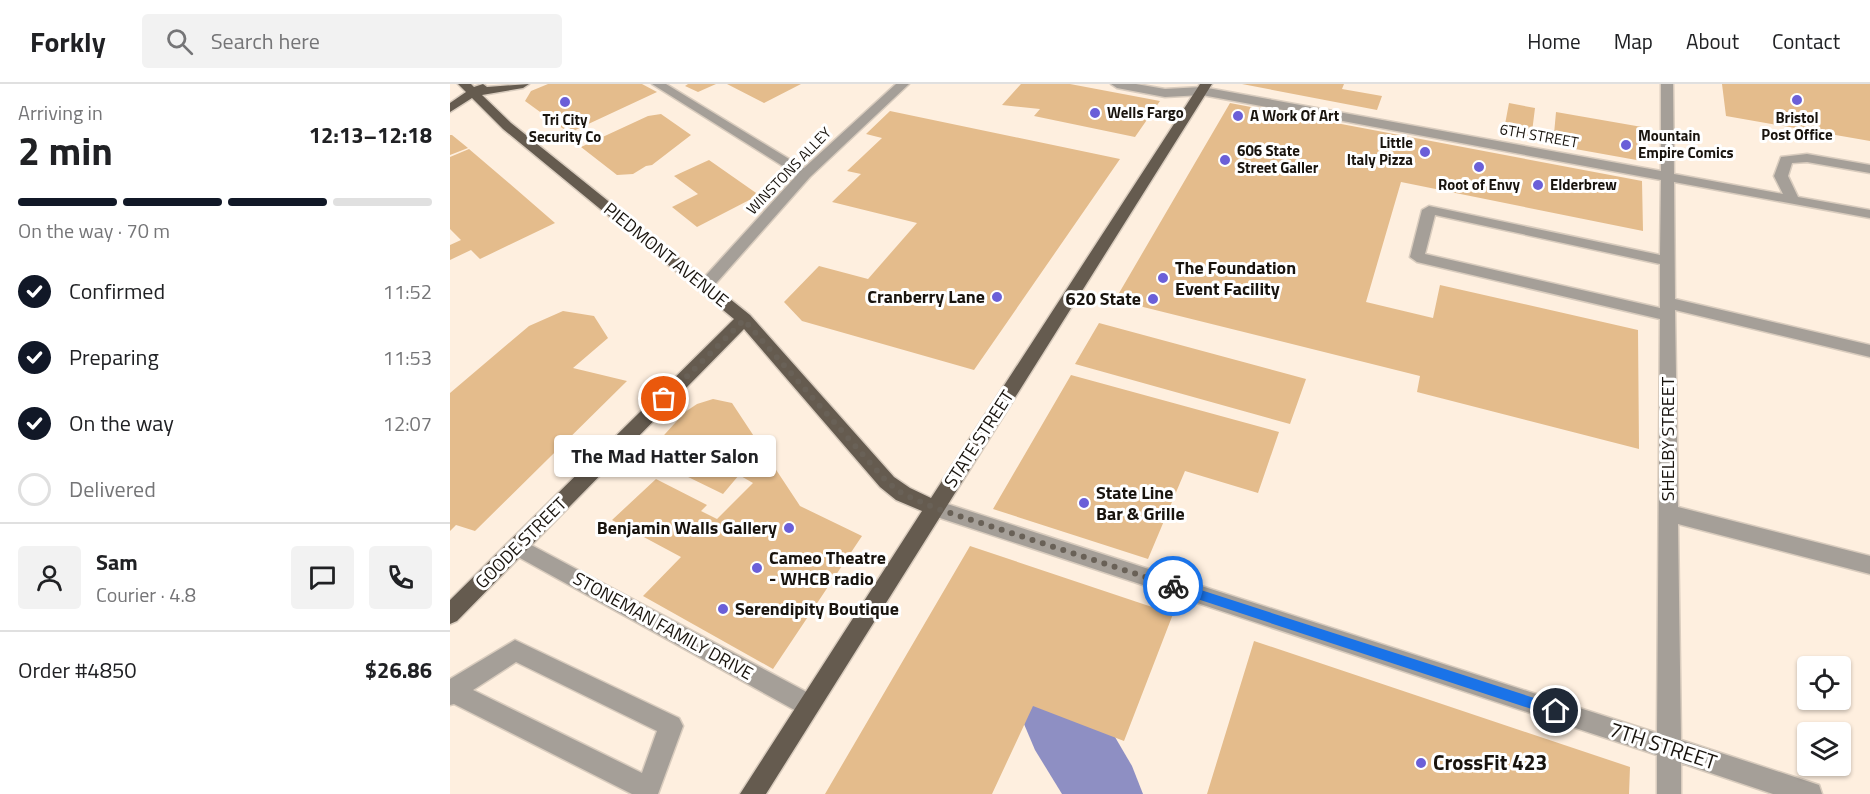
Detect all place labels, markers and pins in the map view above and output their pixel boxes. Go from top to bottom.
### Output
marker: Bristol Post Office [1790,93,1804,107]
marker: Tri City Security Co [558,95,572,109]
place label: Wells Fargo [1107,101,1184,124]
place label: A Work Of Art [1250,104,1340,127]
marker: Wells Fargo [1088,106,1102,120]
place label: Bristol Post Office [1761,106,1833,146]
place label: Tri City Security Co [529,108,601,148]
marker: A Work Of Art [1231,109,1245,123]
place label: Mountain Empire Comics [1638,124,1734,164]
place label: Little Italy Pizza [1347,131,1413,171]
marker: Mountain Empire Comics [1619,138,1633,152]
place label: 606 State Street Galler [1237,139,1319,179]
marker: Little Italy Pizza [1418,145,1432,159]
marker: 606 State Street Galler [1218,153,1232,167]
marker: Root of Envy [1472,160,1486,174]
place label: Root of Envy [1438,173,1521,196]
place label: Elderbrew [1550,173,1617,196]
marker: Elderbrew [1531,178,1545,192]
place label: The Foundation Event Facility [1175,254,1296,302]
marker: The Foundation Event Facility [1156,271,1170,285]
place label: Cranberry Lane [867,283,985,310]
place label: 620 State [1066,285,1141,312]
marker: Cranberry Lane [990,290,1004,304]
marker: 620 State [1146,292,1160,306]
pin [638,373,689,424]
callout: The Mad Hatter Salon [553,435,775,477]
place label: State Line Bar & Grille [1096,479,1185,527]
marker: State Line Bar & Grille [1077,496,1091,510]
place label: Benjamin Walls Gallery [597,514,777,541]
marker: Benjamin Walls Gallery [782,521,796,535]
place label: Cameo Theatre - WHCB radio [769,544,886,592]
marker: Cameo Theatre - WHCB radio [750,561,764,575]
place label: Serendipity Boutique [735,595,899,622]
marker: Serendipity Boutique [716,602,730,616]
pin [1530,685,1581,736]
place label: CrossFit 423 [1433,746,1547,778]
marker: CrossFit 423 [1414,756,1428,770]

